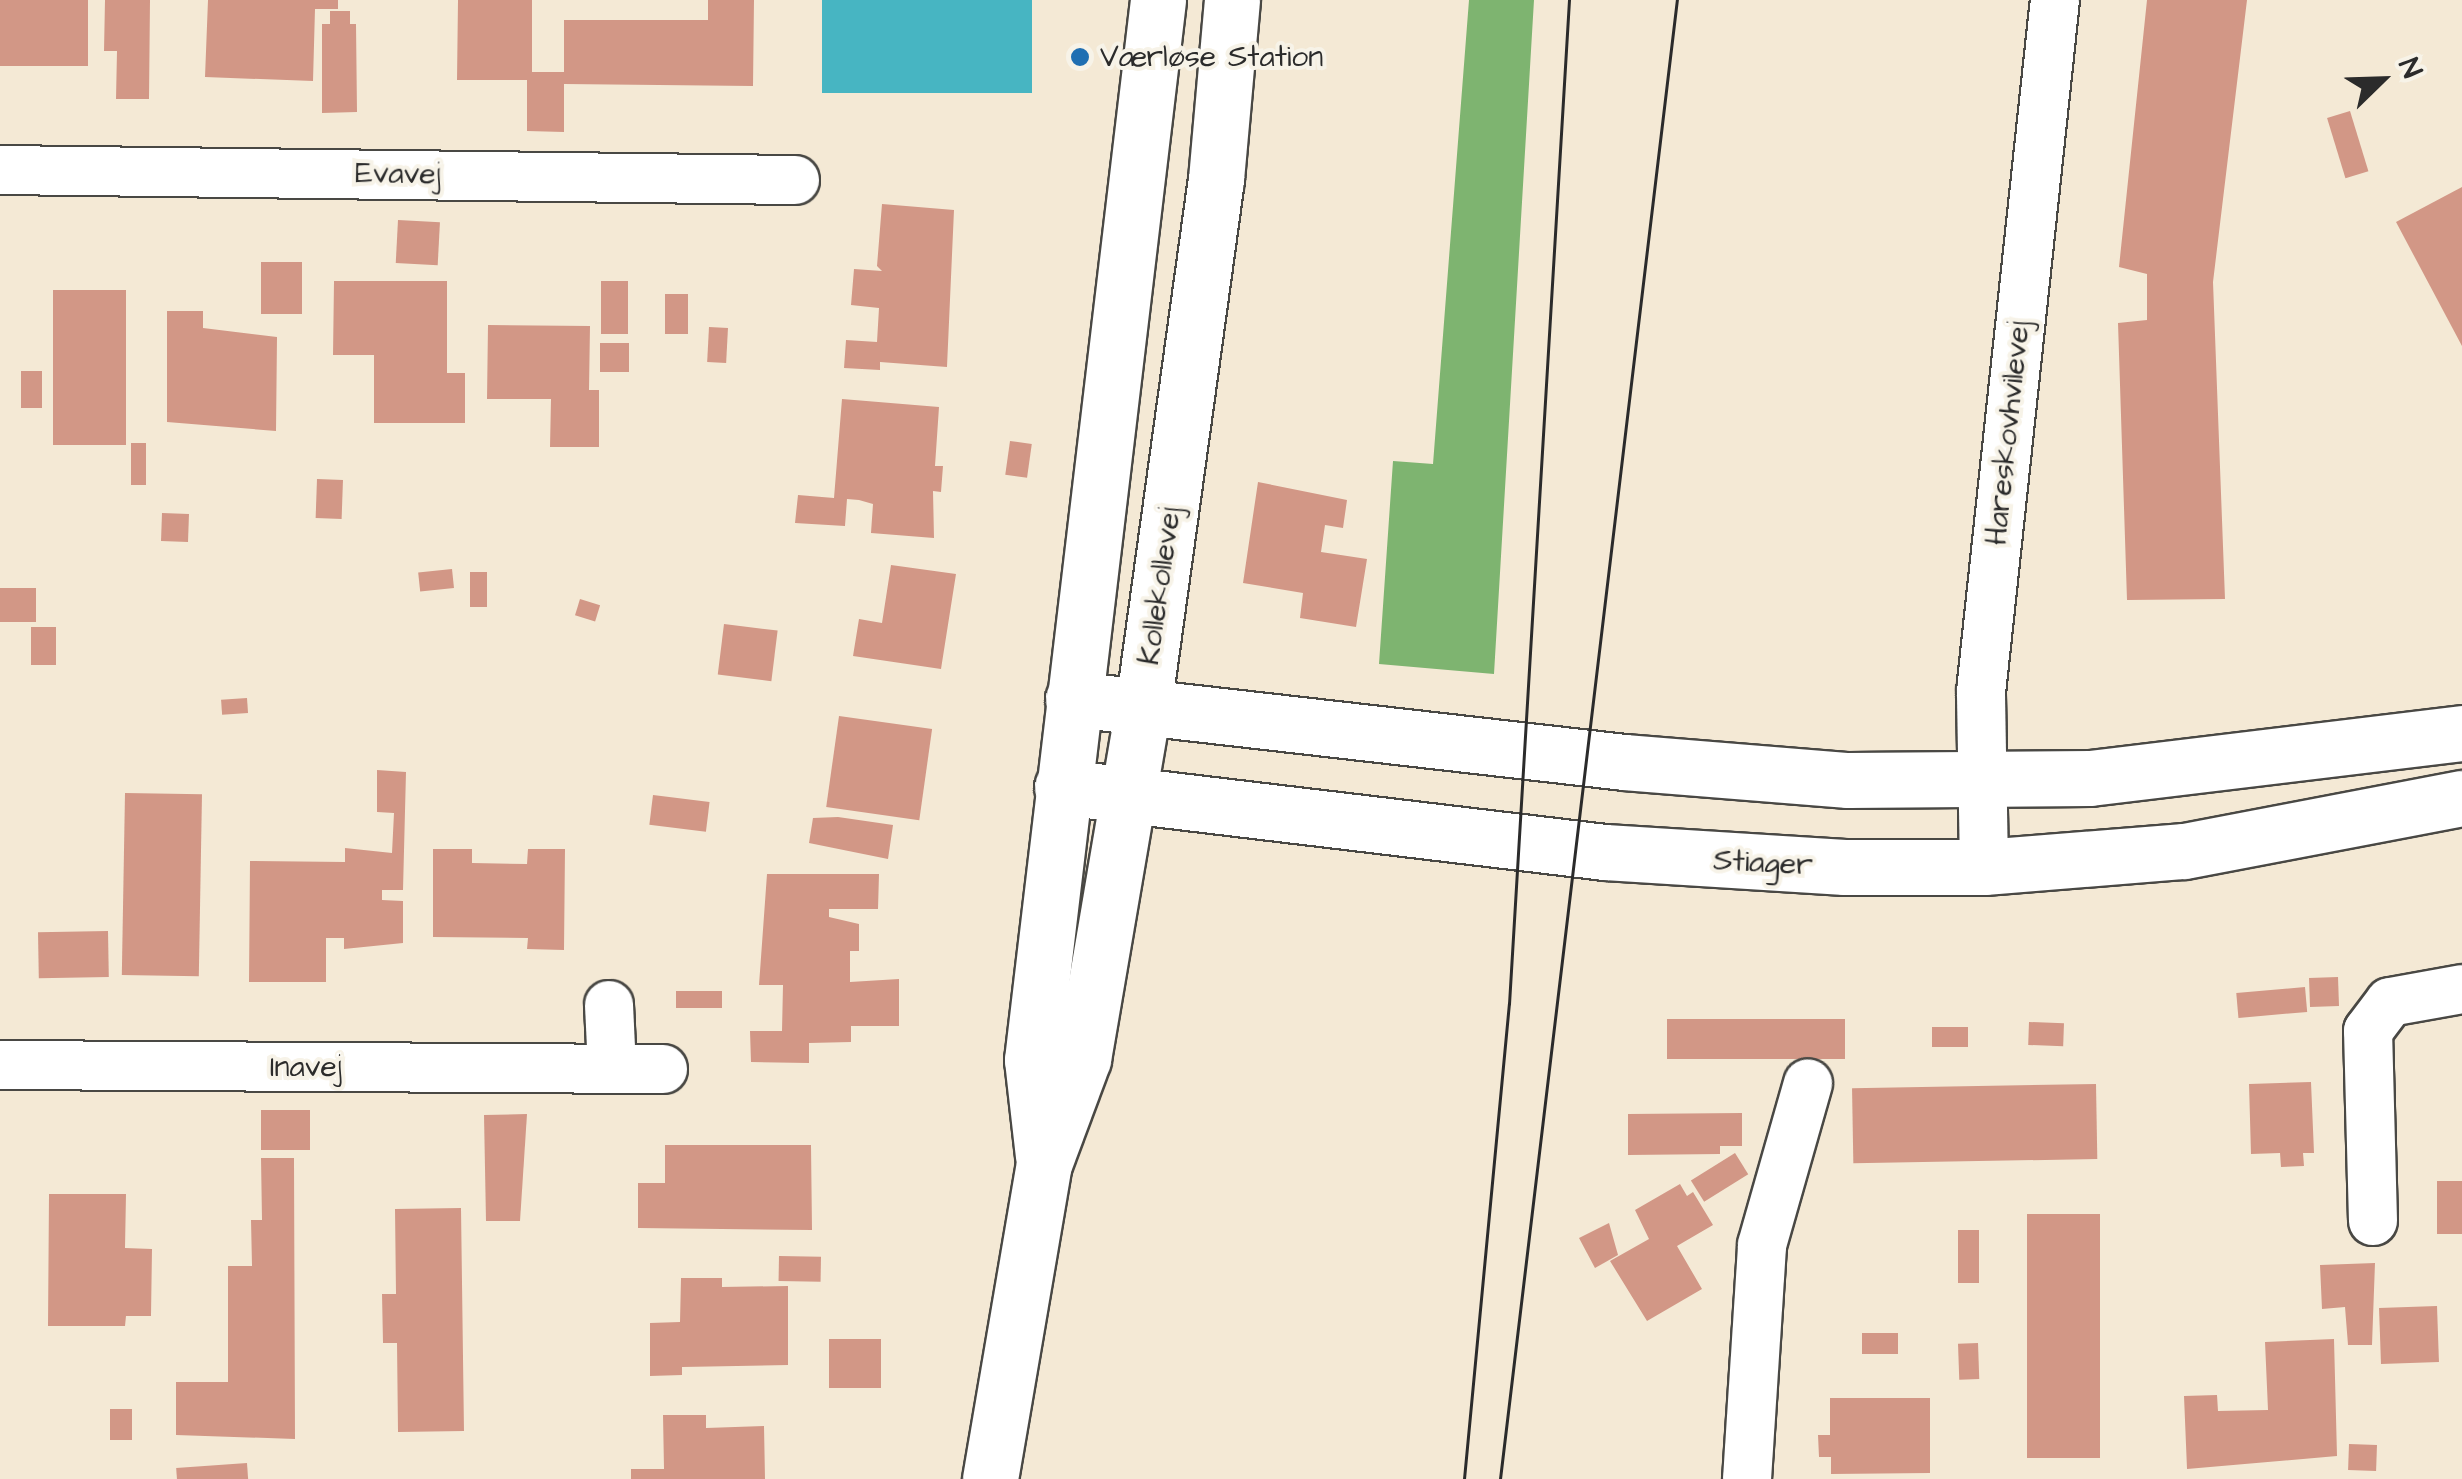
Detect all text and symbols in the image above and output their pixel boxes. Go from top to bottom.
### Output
north arrow [2332,30,2432,130]
place label: Værløse Station [1100,39,1323,75]
marker: Værløse Station [1069,46,1091,68]
text: N [2389,52,2431,84]
street label: Evavej [355,155,441,193]
street label: Hareskovhvilevej [1978,319,2038,547]
street label: Kollekollevej [1131,505,1189,667]
street label: Stiager [1712,842,1814,884]
street label: Inavej [270,1049,342,1085]

